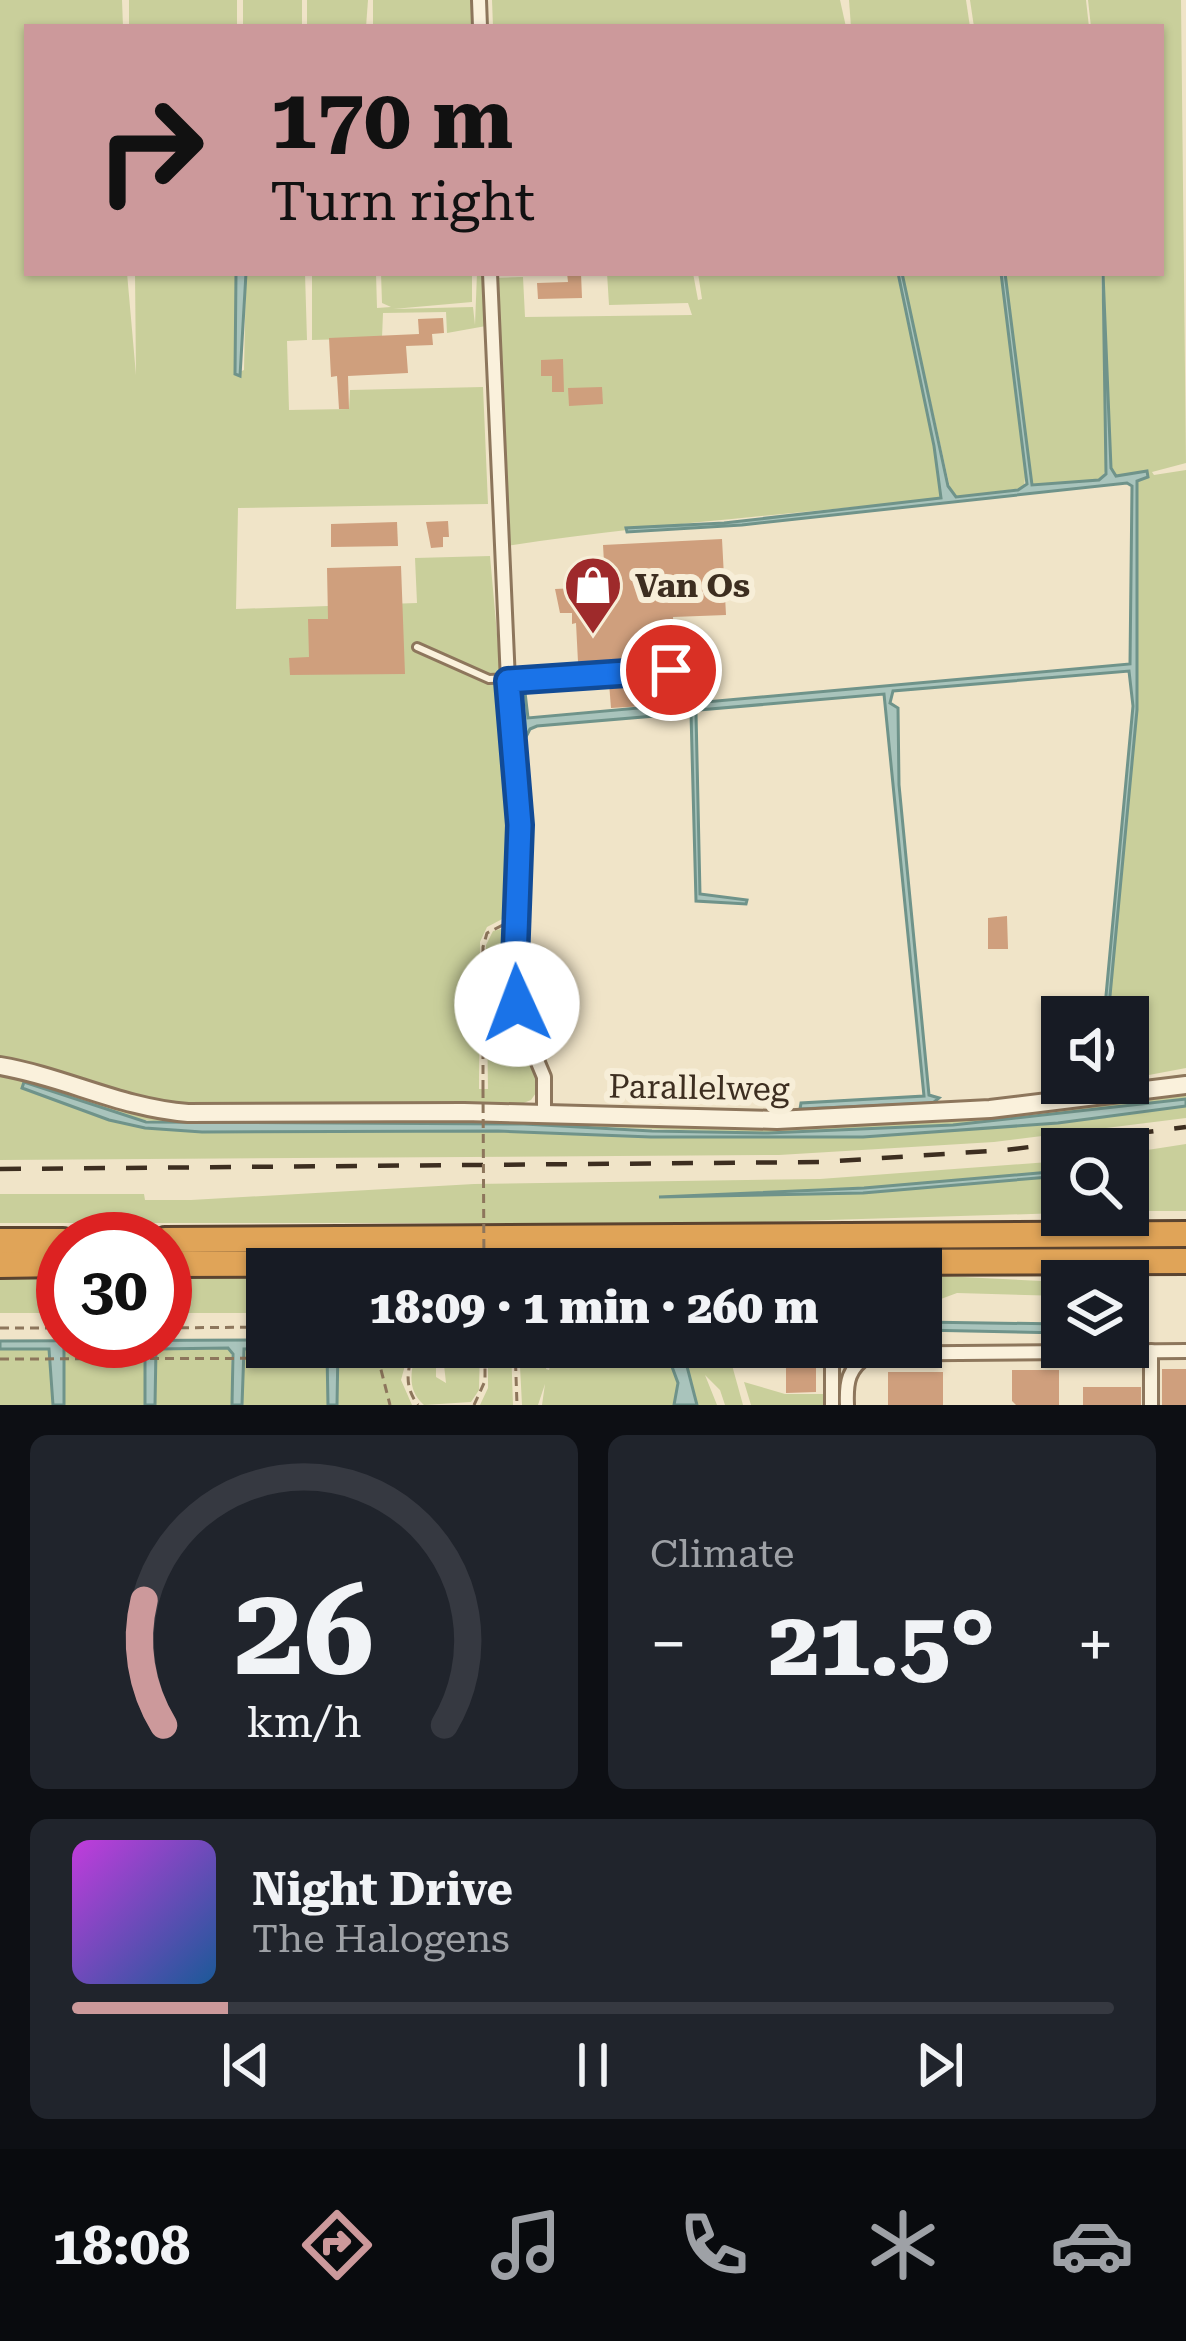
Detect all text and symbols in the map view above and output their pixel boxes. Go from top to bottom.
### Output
text: 170 m [270,70,513,168]
icon: right [72,72,228,228]
text: Turn right [270,170,535,233]
shop icon: Van Os [562,554,624,636]
place label: Van Os [635,566,750,605]
pin [620,619,722,721]
icon: arrive [638,637,704,703]
position arrow [454,941,580,1067]
map controls [1041,996,1149,1368]
button: sound [1041,996,1149,1104]
street label: Parallelweg [608,1066,790,1109]
button: search [1041,1128,1149,1236]
speed limit sign: 30 [36,1212,192,1368]
button: layers [1041,1260,1149,1368]
text: 18:09 · 1 min · 260 m [370,1281,818,1334]
text: Climate [650,1531,794,1577]
text: 26 [234,1558,374,1704]
text: 21.5° [769,1592,995,1697]
text: − [650,1606,687,1683]
text: + [1077,1606,1114,1683]
text: km/h [247,1697,361,1747]
text: Night Drive [252,1863,513,1916]
text: The Halogens [252,1916,510,1962]
icon: previous [213,2032,279,2098]
icon: pause [560,2032,626,2098]
icon: next [907,2032,973,2098]
icon: directions [295,2203,379,2287]
icon: music [484,2203,568,2287]
icon: phone [672,2203,756,2287]
icon: climate [861,2203,945,2287]
icon: car [1050,2203,1134,2287]
text: 18:08 [52,2214,190,2277]

